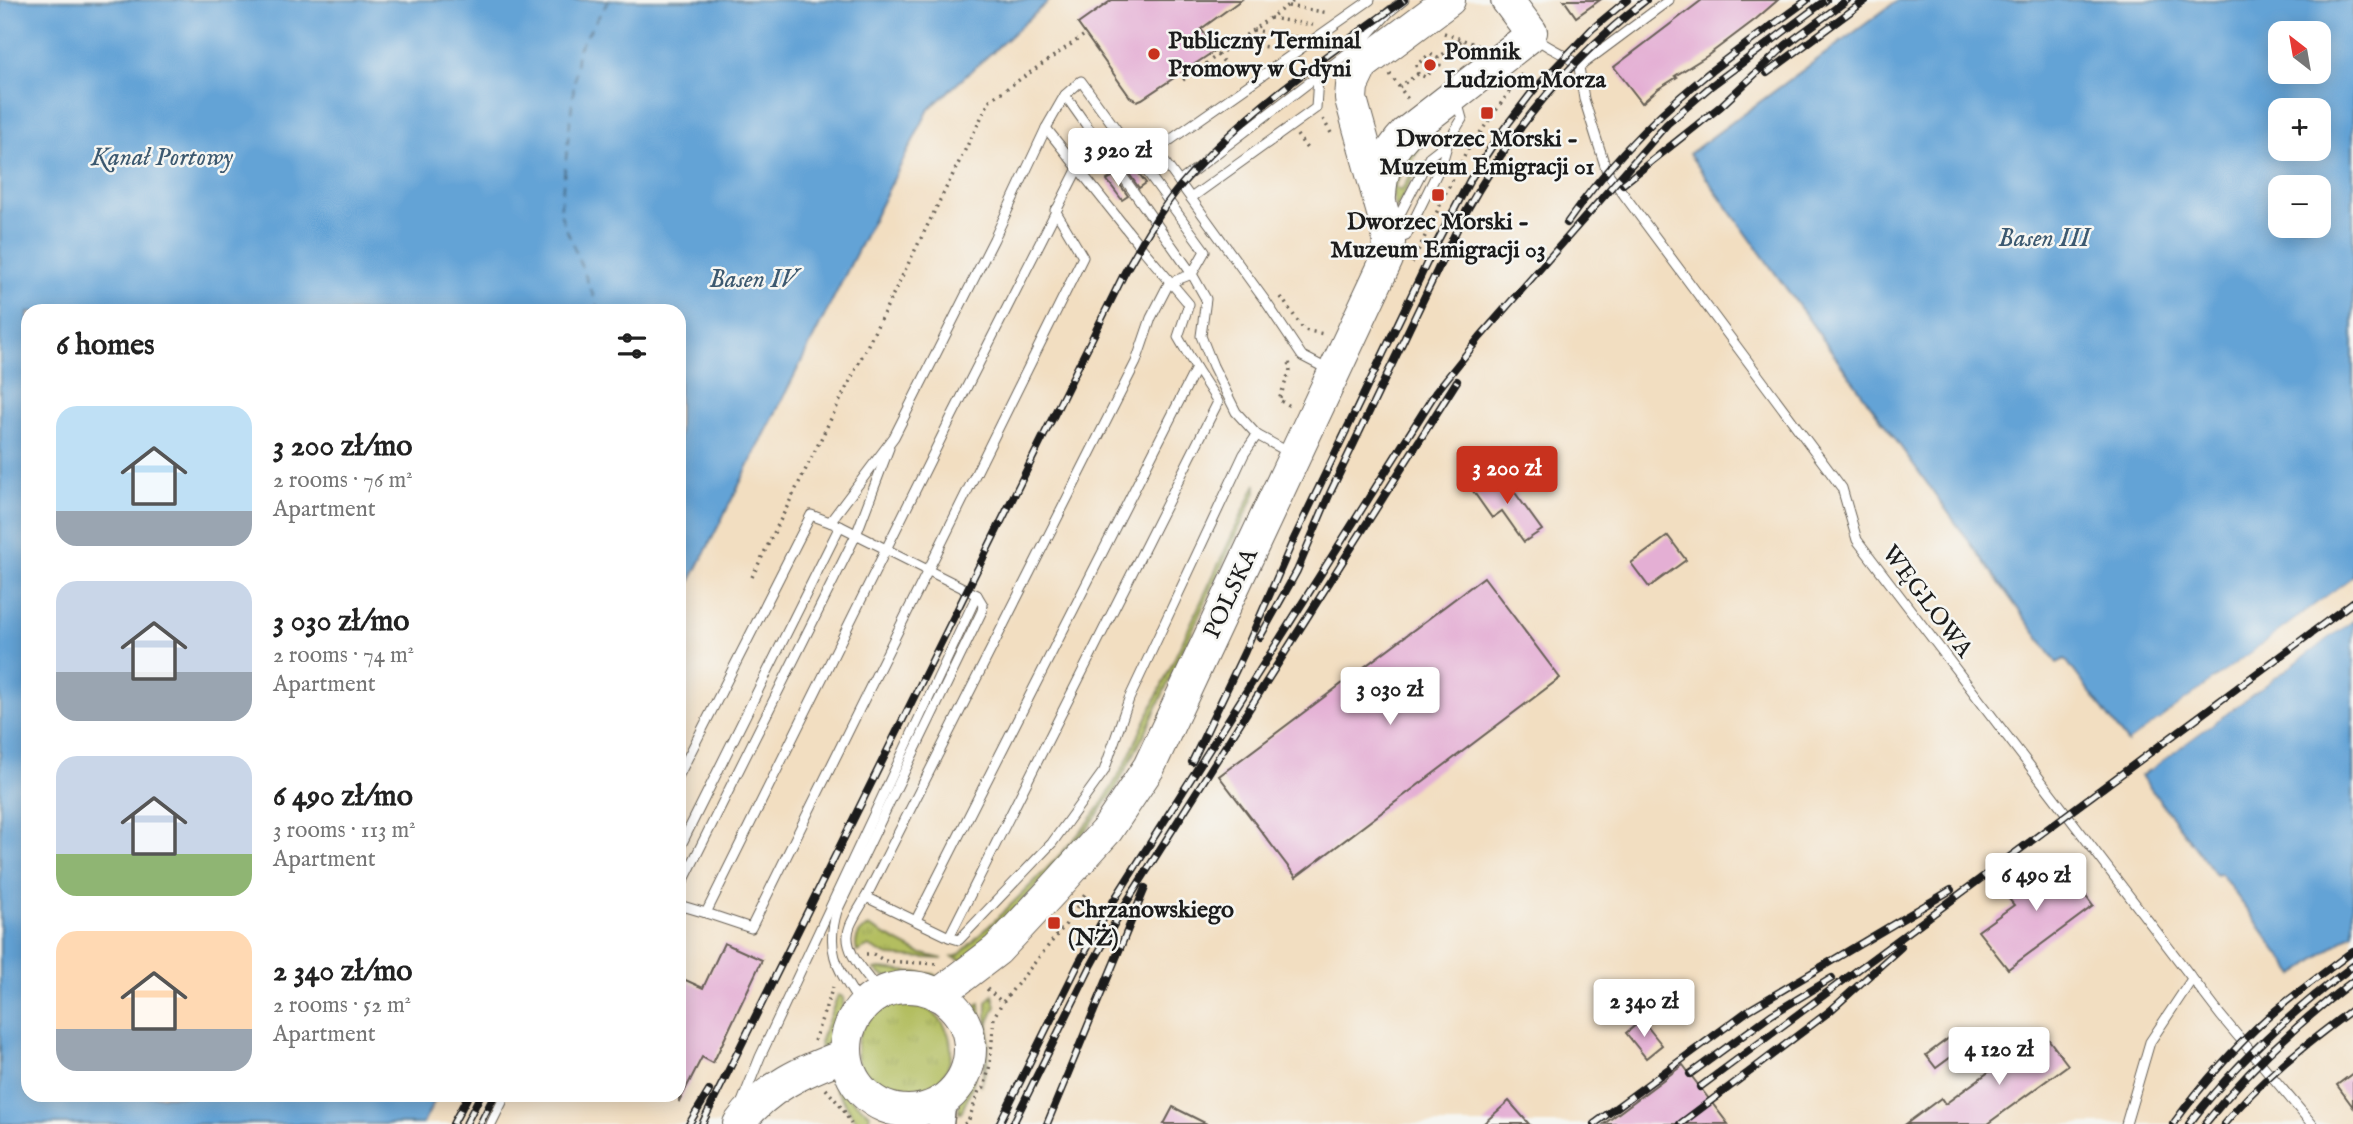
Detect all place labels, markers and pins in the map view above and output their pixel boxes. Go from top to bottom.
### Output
place label: Publiczny Terminal Promowy w Gdyni [1168,26,1361,85]
place label: Pomnik Ludziom Morza [1444,37,1607,96]
marker: Publiczny Terminal Promowy w Gdyni [1146,46,1162,62]
marker: Pomnik Ludziom Morza [1422,57,1438,73]
marker: Dworzec Morski - Muzeum Emigracji 01 [1479,105,1495,121]
place label: Dworzec Morski - Muzeum Emigracji 01 [1379,124,1595,183]
pin: 3 920 zł [1046,128,1190,188]
marker: Dworzec Morski - Muzeum Emigracji 03 [1430,187,1446,203]
place label: Dworzec Morski - Muzeum Emigracji 03 [1330,207,1546,266]
pin: 3 200 zł [1435,447,1579,506]
pin: 3 030 zł [1318,668,1462,727]
pin: 6 490 zł [1964,853,2108,913]
place label: Chrzanowskiego (NŻ) [1068,895,1234,954]
marker: Chrzanowskiego (NŻ) [1046,915,1062,931]
pin: 2 340 zł [1572,979,1716,1039]
pin: 4 120 zł [1927,1028,2071,1087]

